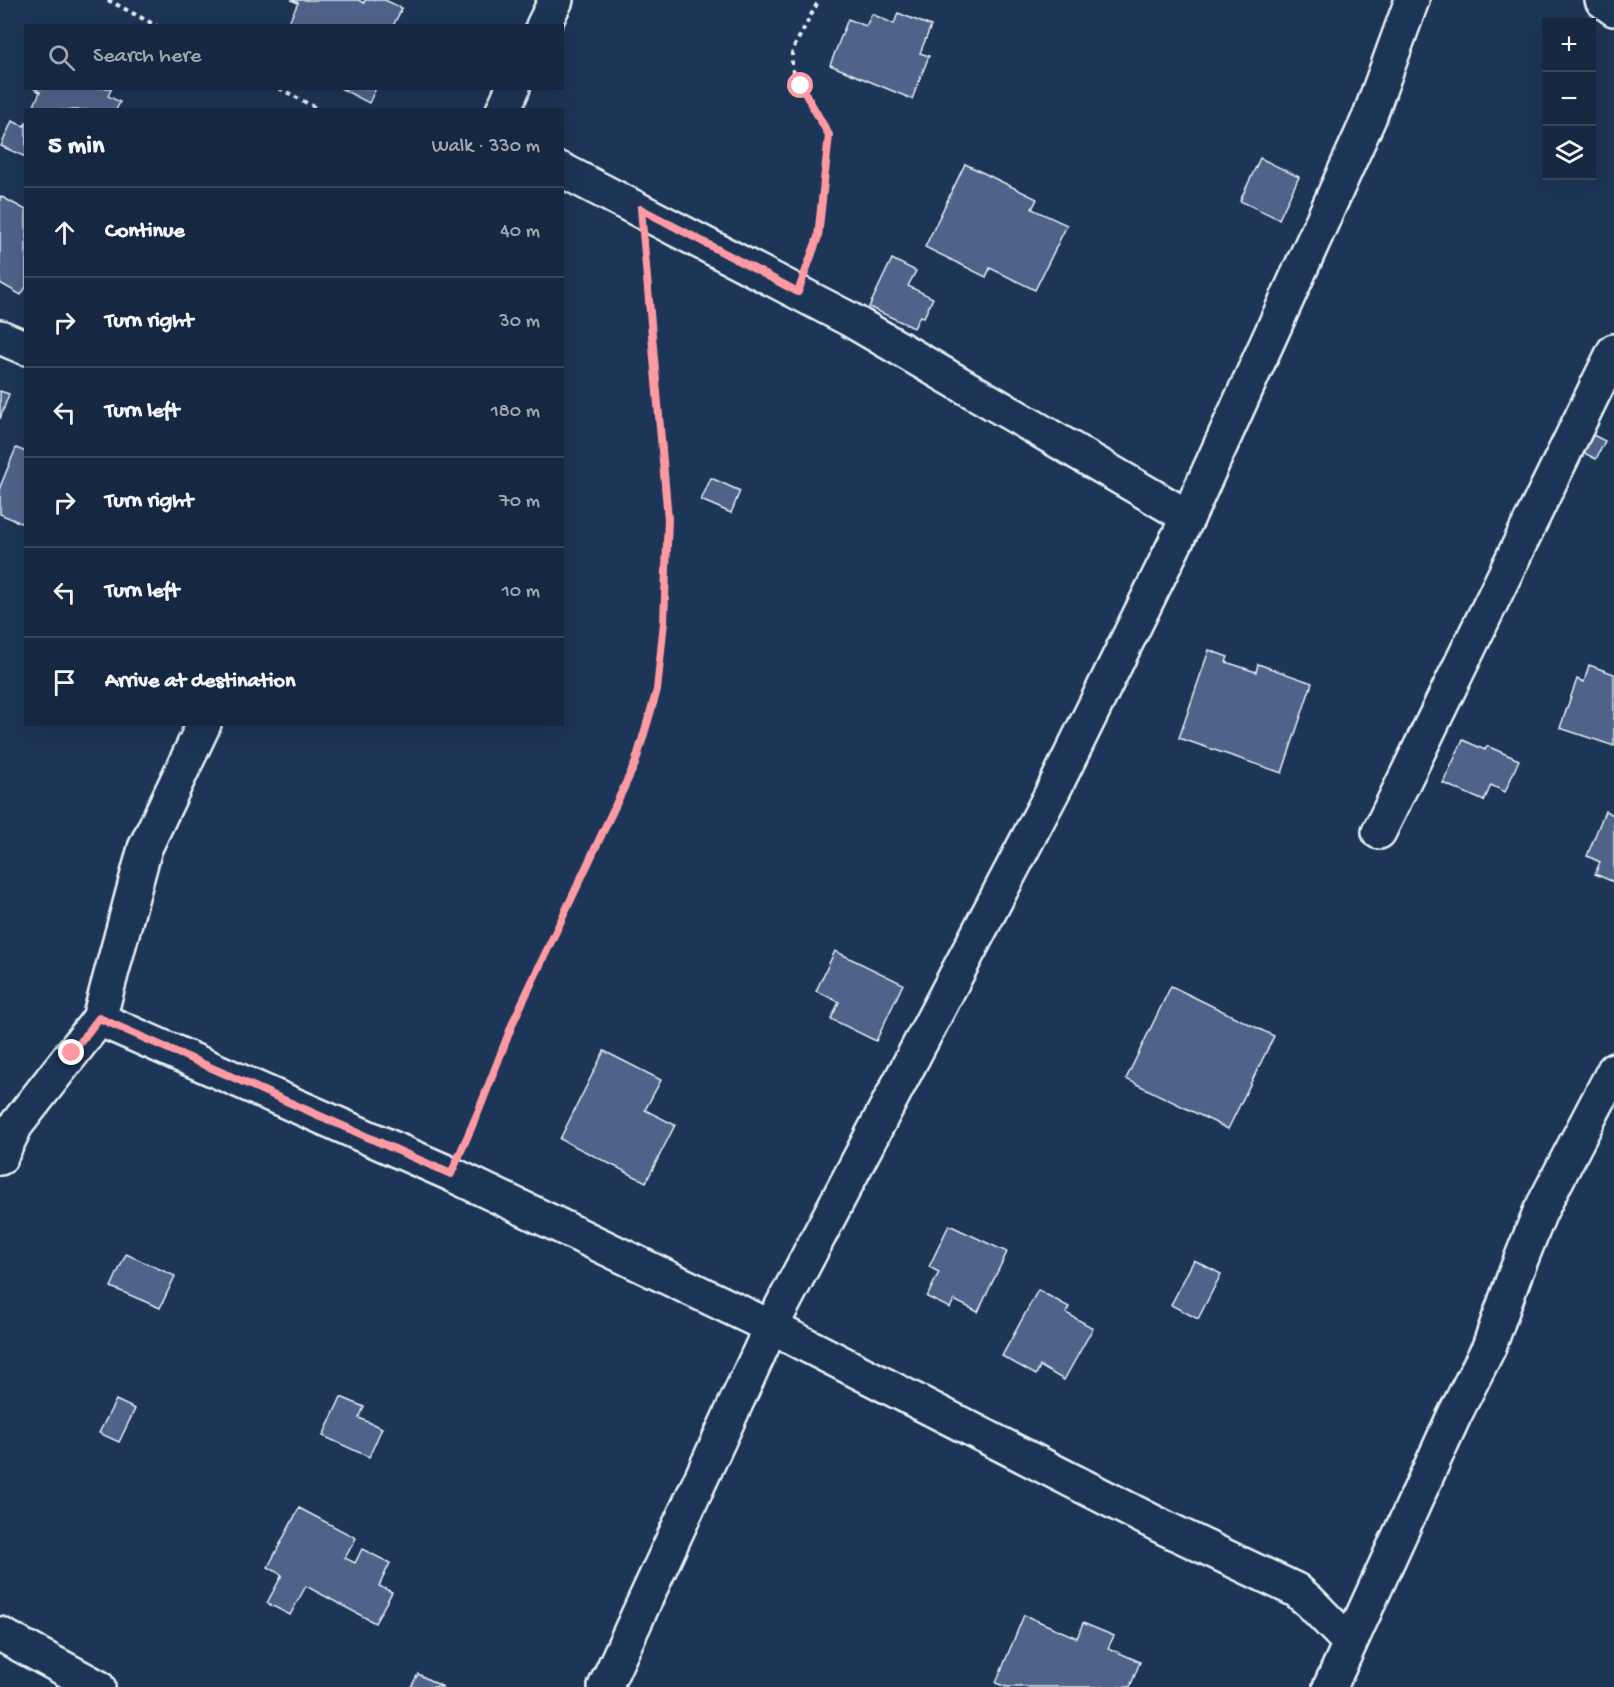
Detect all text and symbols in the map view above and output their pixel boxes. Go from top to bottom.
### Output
map controls [1542,18,1596,180]
button: + [1542,18,1596,72]
search box [24,24,564,90]
icon: search [45,41,78,74]
text: Search here [93,44,201,70]
route start [787,72,813,98]
button: − [1542,72,1596,126]
button: layers [1542,126,1596,180]
text: 5 min [48,132,104,163]
text: Walk · 330 m [432,136,540,159]
icon: ahead [48,216,81,249]
text: Continue [105,219,185,245]
text: 40 m [500,221,540,244]
icon: right [48,306,81,339]
text: Turn right [105,309,193,335]
text: 30 m [499,311,540,334]
icon: left [48,396,81,429]
text: Turn left [105,399,179,425]
text: 180 m [491,401,540,424]
icon: right [48,486,81,519]
text: Turn right [105,489,193,515]
text: 70 m [499,491,540,514]
icon: left [48,576,81,609]
text: Turn left [105,579,179,605]
text: 10 m [502,581,540,604]
icon: arrive [48,666,81,699]
text: Arrive at destination [105,669,295,695]
route end [58,1039,84,1065]

